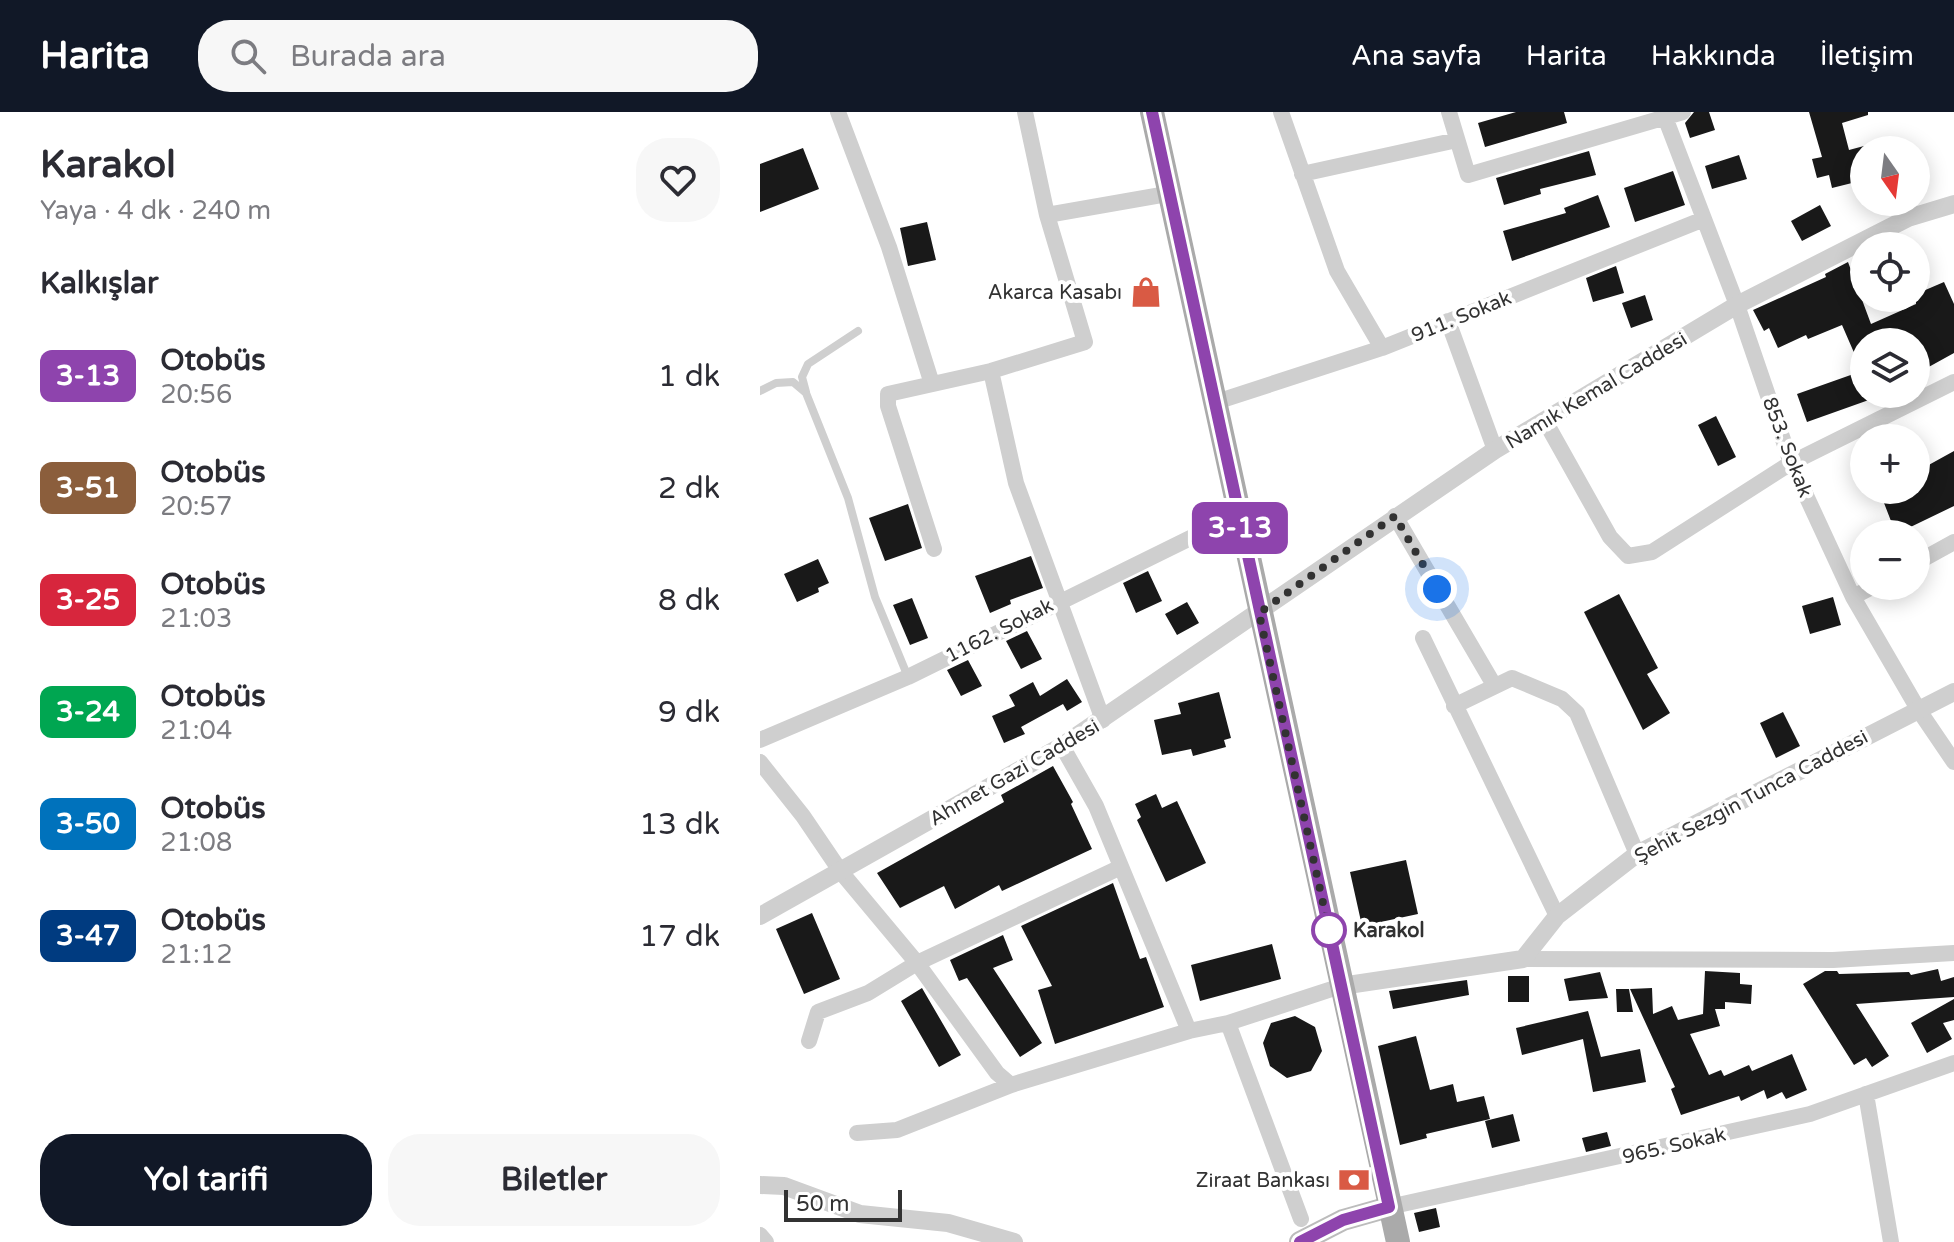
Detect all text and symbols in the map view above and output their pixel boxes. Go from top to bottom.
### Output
search box [198,20,758,92]
text: Harita [40,33,150,79]
icon: search [226,34,270,78]
text: Burada ara [290,38,446,75]
text: Ana sayfa [1351,39,1482,73]
text: Harita [1526,39,1607,73]
text: Hakkında [1651,39,1776,73]
text: İletişim [1820,39,1914,73]
north arrow [1850,136,1930,216]
map controls [1850,136,1930,600]
button: heart [636,138,720,222]
text: Karakol [40,142,176,188]
text: Yaya · 4 dk · 240 m [40,195,271,226]
button: locate [1850,232,1930,312]
text: Kalkışlar [40,265,158,302]
shop icon: Akarca Kasabı [1129,275,1163,309]
place label: Akarca Kasabı [988,281,1122,305]
street label: 911. Sokak [1408,286,1515,348]
street label: Namık Kemal Caddesi [1501,327,1692,455]
button: layers [1850,328,1930,408]
text: Otobüs [160,342,266,379]
text: 1 dk [658,358,720,395]
text: 3-13 [56,359,120,393]
text: 20:56 [160,379,232,410]
street label: 853. Sokak [1757,394,1817,501]
button: + [1850,424,1930,504]
text: Otobüs [160,454,266,491]
text: 2 dk [658,470,720,507]
text: 3-51 [56,471,120,505]
text: 20:57 [160,491,232,522]
line badge: 3-13 [1184,502,1296,554]
text: 3-13 [1208,511,1272,545]
button: − [1850,520,1930,600]
text: Otobüs [160,566,266,603]
your location [1417,569,1457,609]
text: 8 dk [658,582,720,619]
text: 3-25 [56,583,120,617]
street label: 1162. Sokak [941,593,1058,668]
text: 21:03 [160,603,232,634]
text: Otobüs [160,678,266,715]
text: 9 dk [658,694,720,731]
text: 3-24 [56,695,120,729]
street label: Ahmet Gazi Caddesi [925,714,1104,831]
text: 21:04 [160,715,232,746]
street label: Şehit Sezgin Tunca Caddesi [1631,725,1872,869]
text: Otobüs [160,790,266,827]
text: 13 dk [639,806,720,843]
text: 3-50 [56,807,120,841]
text: 21:08 [160,827,232,858]
text: Otobüs [160,902,266,939]
marker: Karakol [1312,913,1346,947]
text: 17 dk [639,918,720,955]
text: 3-47 [56,919,120,953]
place label: Karakol [1353,919,1424,943]
text: 21:12 [160,939,233,970]
street label: 965. Sokak [1620,1122,1728,1169]
button: Yol tarifi [40,1134,372,1226]
button: Biletler [388,1134,720,1226]
bank icon: Ziraat Bankası [1337,1163,1371,1197]
place label: Ziraat Bankası [1196,1169,1330,1193]
scale bar [784,1186,902,1222]
text: 50 m [796,1191,850,1217]

